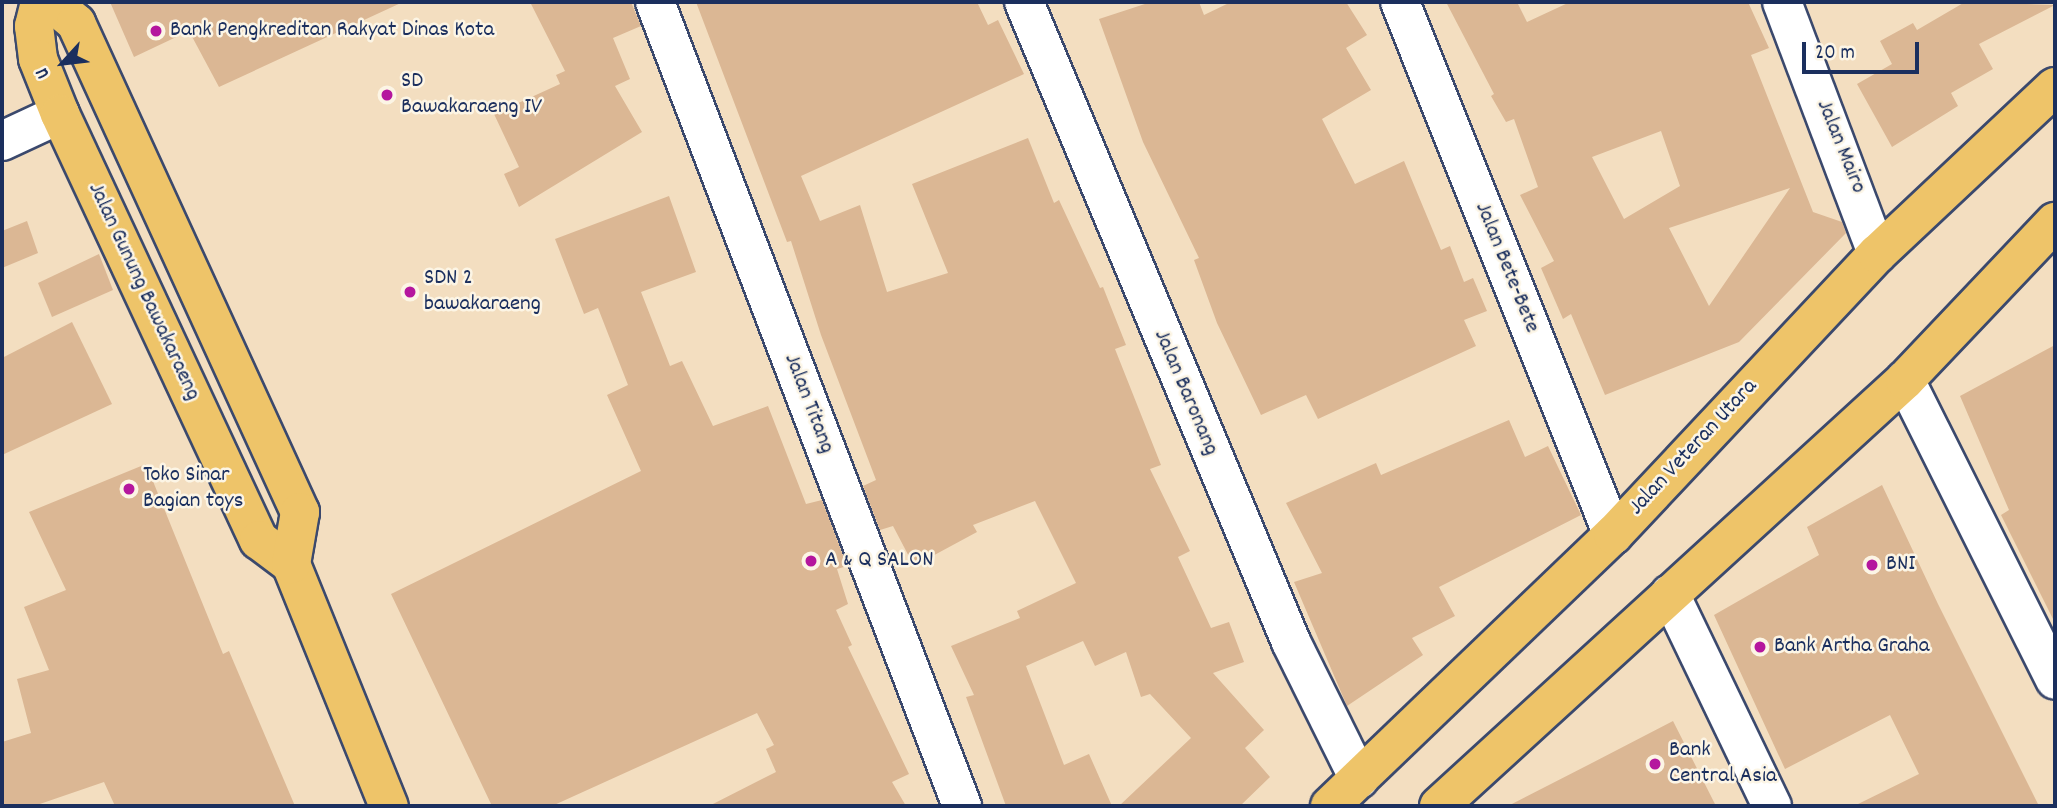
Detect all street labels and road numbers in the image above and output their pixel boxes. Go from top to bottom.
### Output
street label: Jalan Mairo [1809,96,1871,198]
street label: Jalan Gunung Bawakaraeng [80,179,206,405]
street label: Jalan Bete-Bete [1467,199,1545,337]
street label: Jalan Baronang [1146,326,1224,460]
street label: Jalan Titang [776,350,840,458]
street label: Jalan Veteran Utara [1624,374,1764,522]

